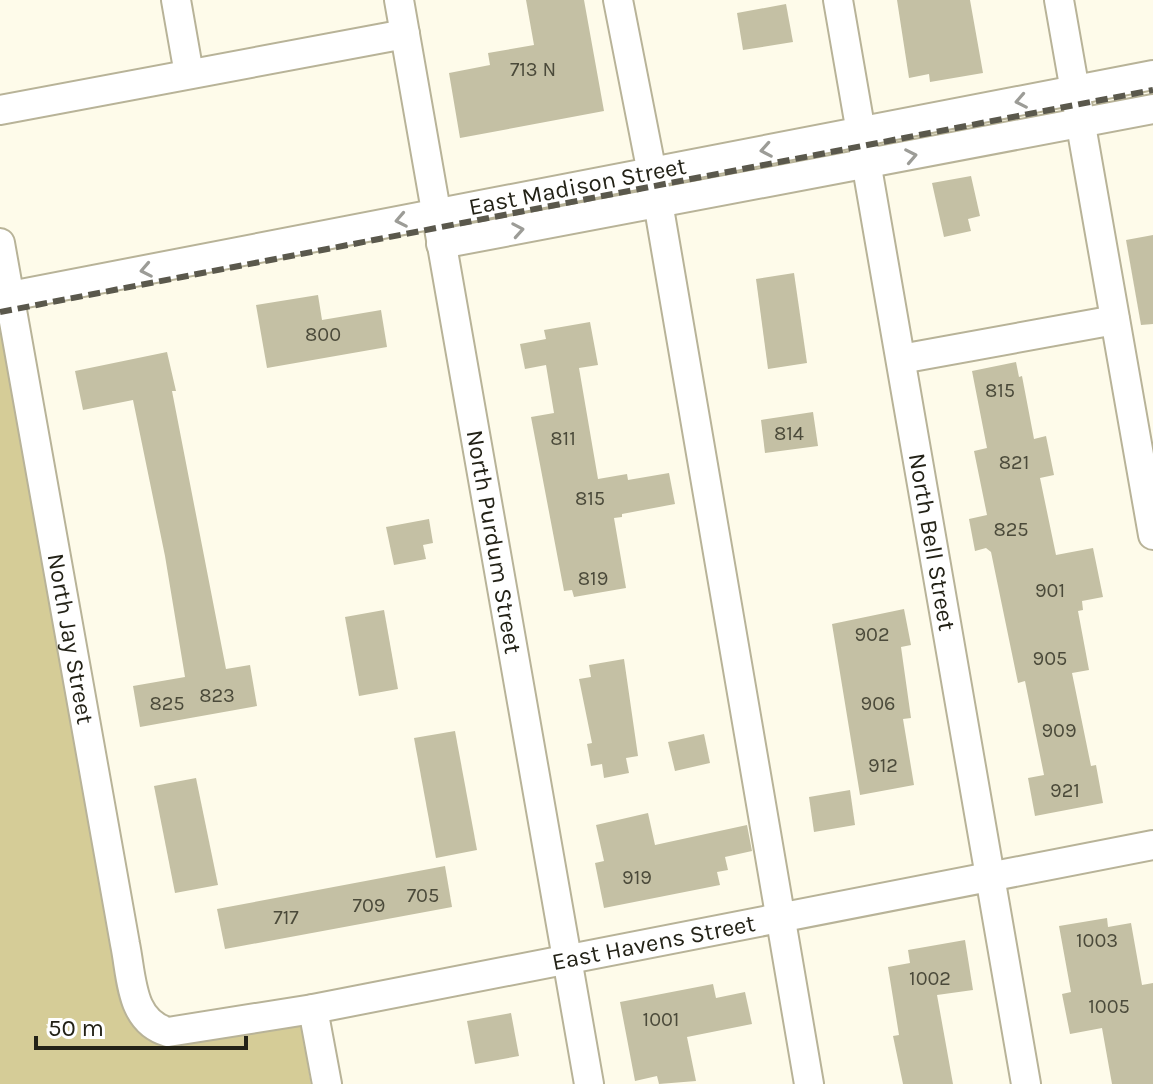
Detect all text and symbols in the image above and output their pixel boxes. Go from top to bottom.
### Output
house number: 713 N [510,58,556,81]
one-way arrow [1015,92,1029,109]
one-way arrow [759,140,773,157]
one-way arrow [904,148,917,165]
street label: East Madison Street [466,152,688,221]
one-way arrow [395,211,408,228]
one-way arrow [511,222,525,239]
one-way arrow [139,261,153,278]
house number: 800 [305,323,341,346]
house number: 815 [985,379,1015,402]
house number: 814 [774,422,804,445]
house number: 811 [550,427,576,450]
street label: North Purdum Street [461,428,527,656]
street label: North Bell Street [903,451,961,633]
house number: 821 [999,451,1029,474]
house number: 815 [575,487,605,510]
house number: 825 [993,518,1029,541]
street label: North Jay Street [42,551,100,726]
house number: 819 [578,567,608,590]
house number: 901 [1035,579,1065,602]
house number: 902 [854,623,890,646]
house number: 905 [1033,647,1067,670]
house number: 823 [199,684,235,707]
house number: 825 [149,692,185,715]
house number: 906 [861,692,895,715]
house number: 909 [1041,719,1077,742]
house number: 912 [868,754,898,777]
house number: 921 [1050,779,1080,802]
house number: 919 [622,866,652,889]
house number: 705 [407,884,439,907]
house number: 709 [353,894,385,917]
house number: 717 [273,906,299,929]
street label: East Havens Street [549,909,757,976]
house number: 1003 [1076,929,1118,952]
house number: 1002 [909,967,951,990]
house number: 1005 [1088,995,1130,1018]
scale bar [36,1000,246,1050]
house number: 1001 [643,1008,679,1031]
text: 50 m [48,1014,104,1042]

